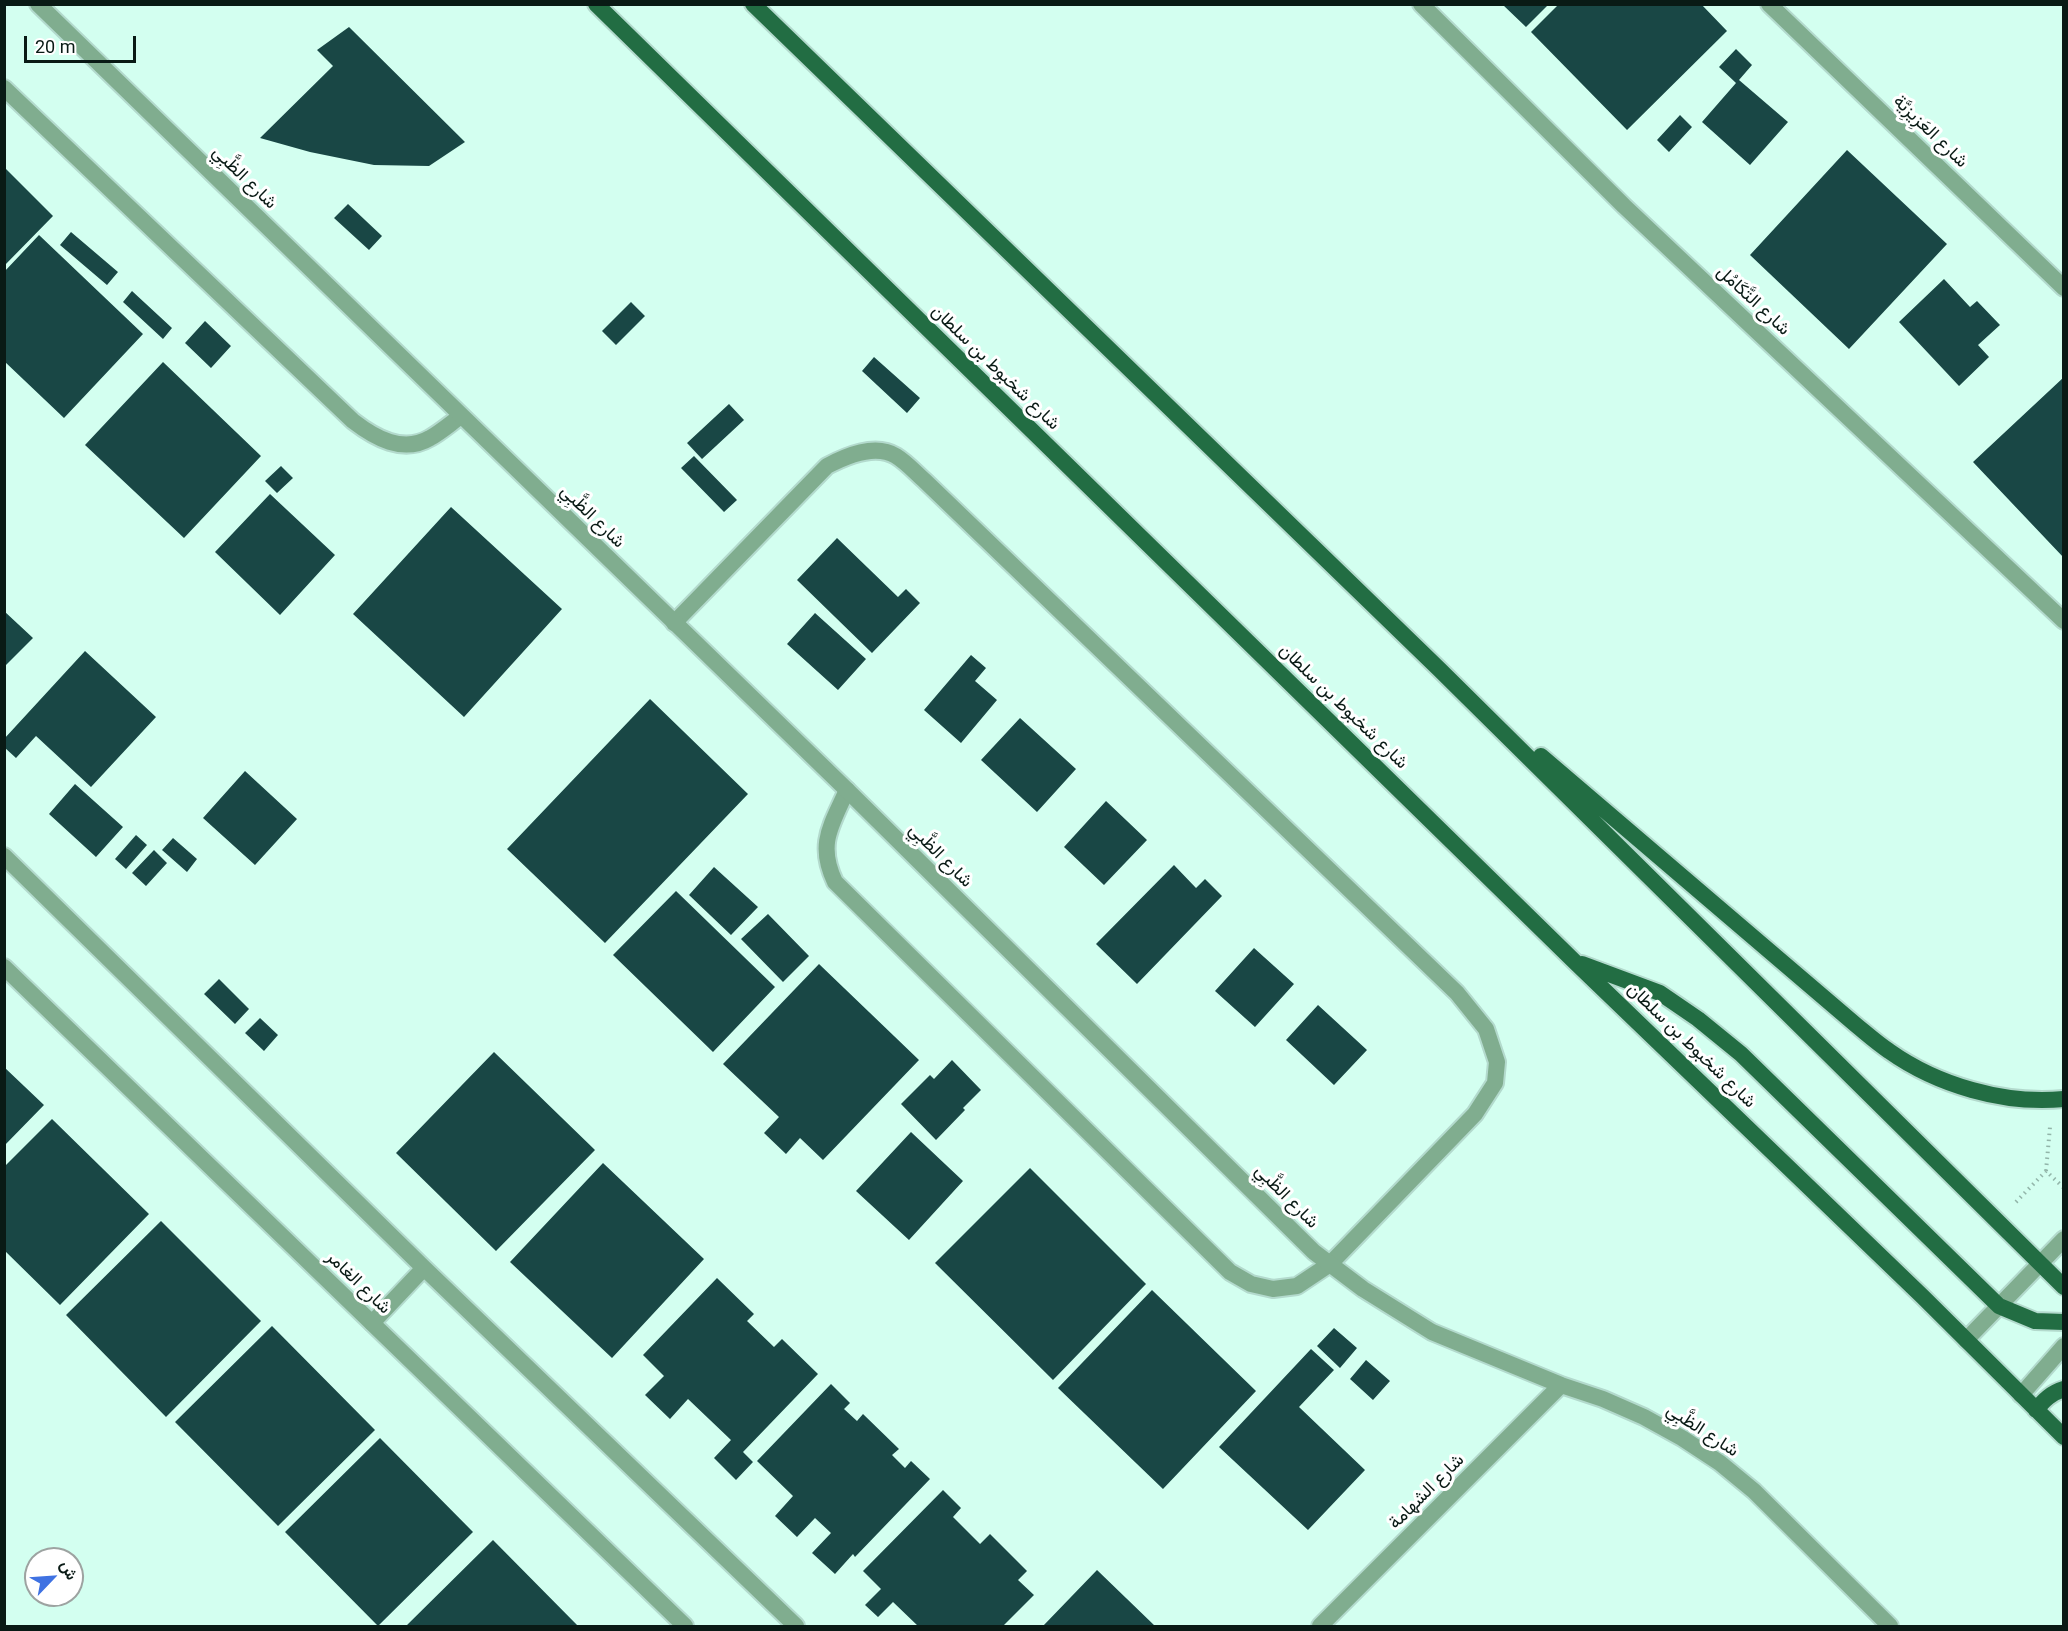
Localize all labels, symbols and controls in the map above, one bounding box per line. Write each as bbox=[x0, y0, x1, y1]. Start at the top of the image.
scale bar bbox=[27, 24, 140, 62]
text: 20 m bbox=[35, 36, 75, 57]
street label: شارع العَزِيزِيَّة bbox=[1888, 91, 1972, 173]
street label: شارع الظَّبِي bbox=[207, 142, 281, 214]
street label: شارع التَّكَامُل bbox=[1712, 262, 1794, 340]
street label: شارع شخبوط بن سلطان bbox=[926, 301, 1064, 435]
street label: شارع الظَّبِي bbox=[555, 481, 629, 553]
street label: شارع شخبوط بن سلطان bbox=[1274, 640, 1412, 774]
street label: شارع الظَّبِي bbox=[903, 819, 977, 893]
street label: شارع شخبوط بن سلطان bbox=[1622, 979, 1760, 1113]
street label: شارع الظَّبِي bbox=[1249, 1160, 1323, 1234]
street label: شارع الغامر bbox=[321, 1247, 395, 1319]
street label: شارع الظَّبِي bbox=[1662, 1400, 1742, 1462]
street label: شارع الشهامة bbox=[1385, 1450, 1469, 1534]
north arrow bbox=[24, 1547, 84, 1607]
text: ش bbox=[56, 1557, 82, 1583]

